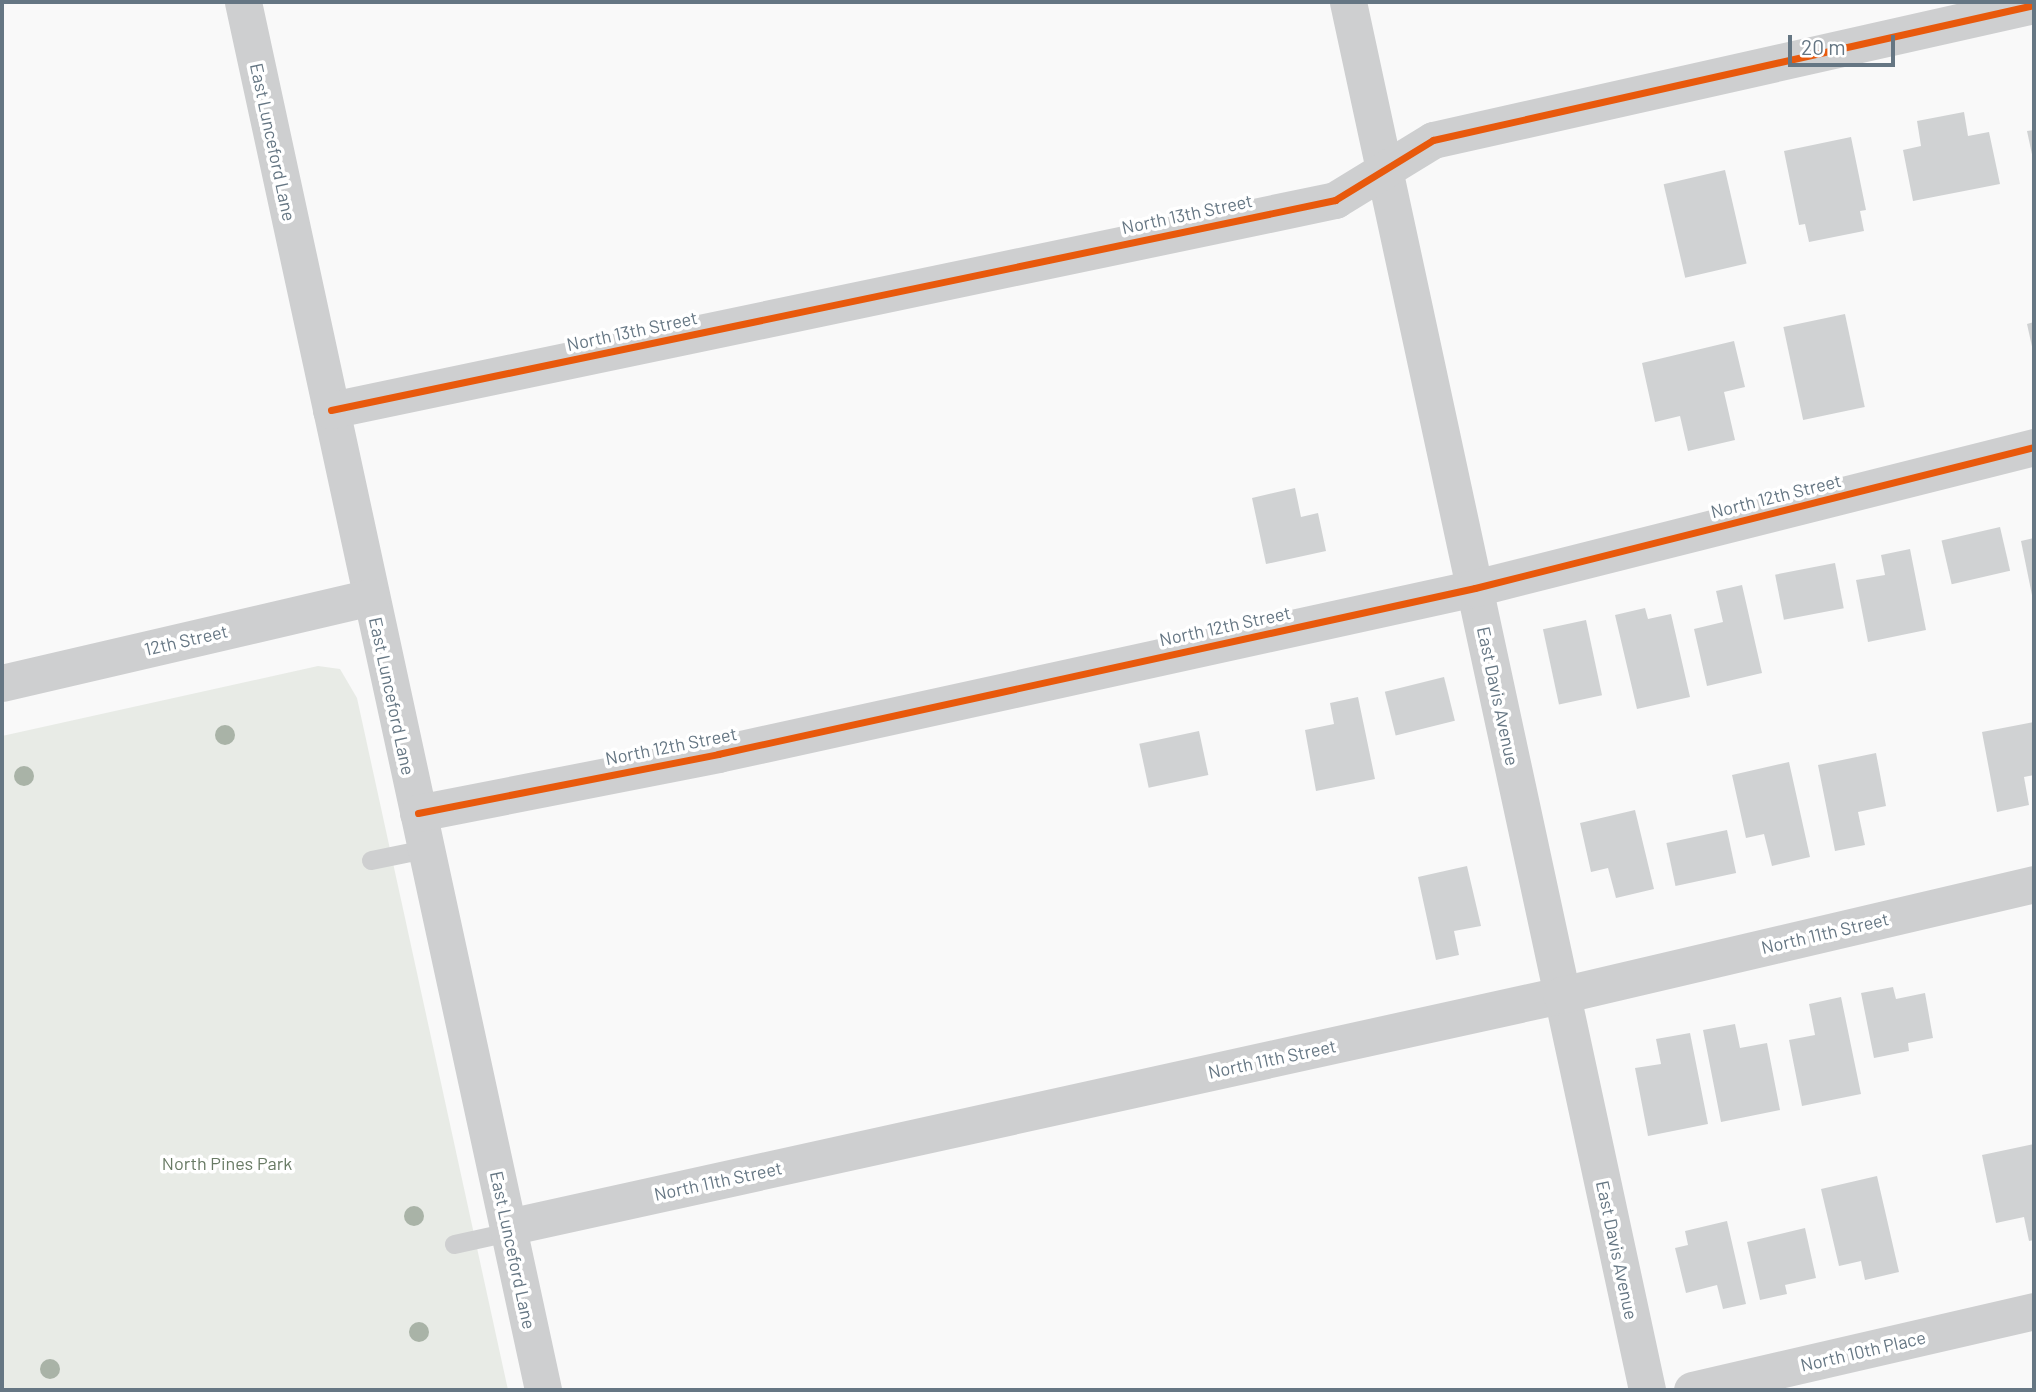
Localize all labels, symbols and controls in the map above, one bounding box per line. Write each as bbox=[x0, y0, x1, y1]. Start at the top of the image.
scale bar bbox=[1791, 21, 1898, 65]
text: 20 m bbox=[1801, 34, 1846, 59]
street label: East Lunceford Lane bbox=[246, 61, 300, 223]
street label: North 13th Street bbox=[1120, 190, 1254, 238]
street label: North 13th Street bbox=[565, 307, 699, 355]
street label: North 12th Street bbox=[1709, 469, 1843, 523]
street label: North 12th Street bbox=[1157, 602, 1293, 650]
street label: East Lunceford Lane bbox=[365, 615, 419, 777]
street label: 12th Street bbox=[142, 620, 230, 660]
street label: East Davis Avenue bbox=[1473, 625, 1523, 767]
street label: North 12th Street bbox=[603, 723, 739, 769]
street label: North 11th Street bbox=[1759, 908, 1891, 958]
street label: North 11th Street bbox=[1206, 1035, 1338, 1083]
park label: North Pines Park bbox=[162, 1152, 292, 1174]
street label: North 11th Street bbox=[652, 1157, 784, 1205]
street label: East Lunceford Lane bbox=[486, 1169, 540, 1331]
street label: East Davis Avenue bbox=[1592, 1179, 1642, 1321]
street label: North 10th Place bbox=[1798, 1326, 1928, 1376]

